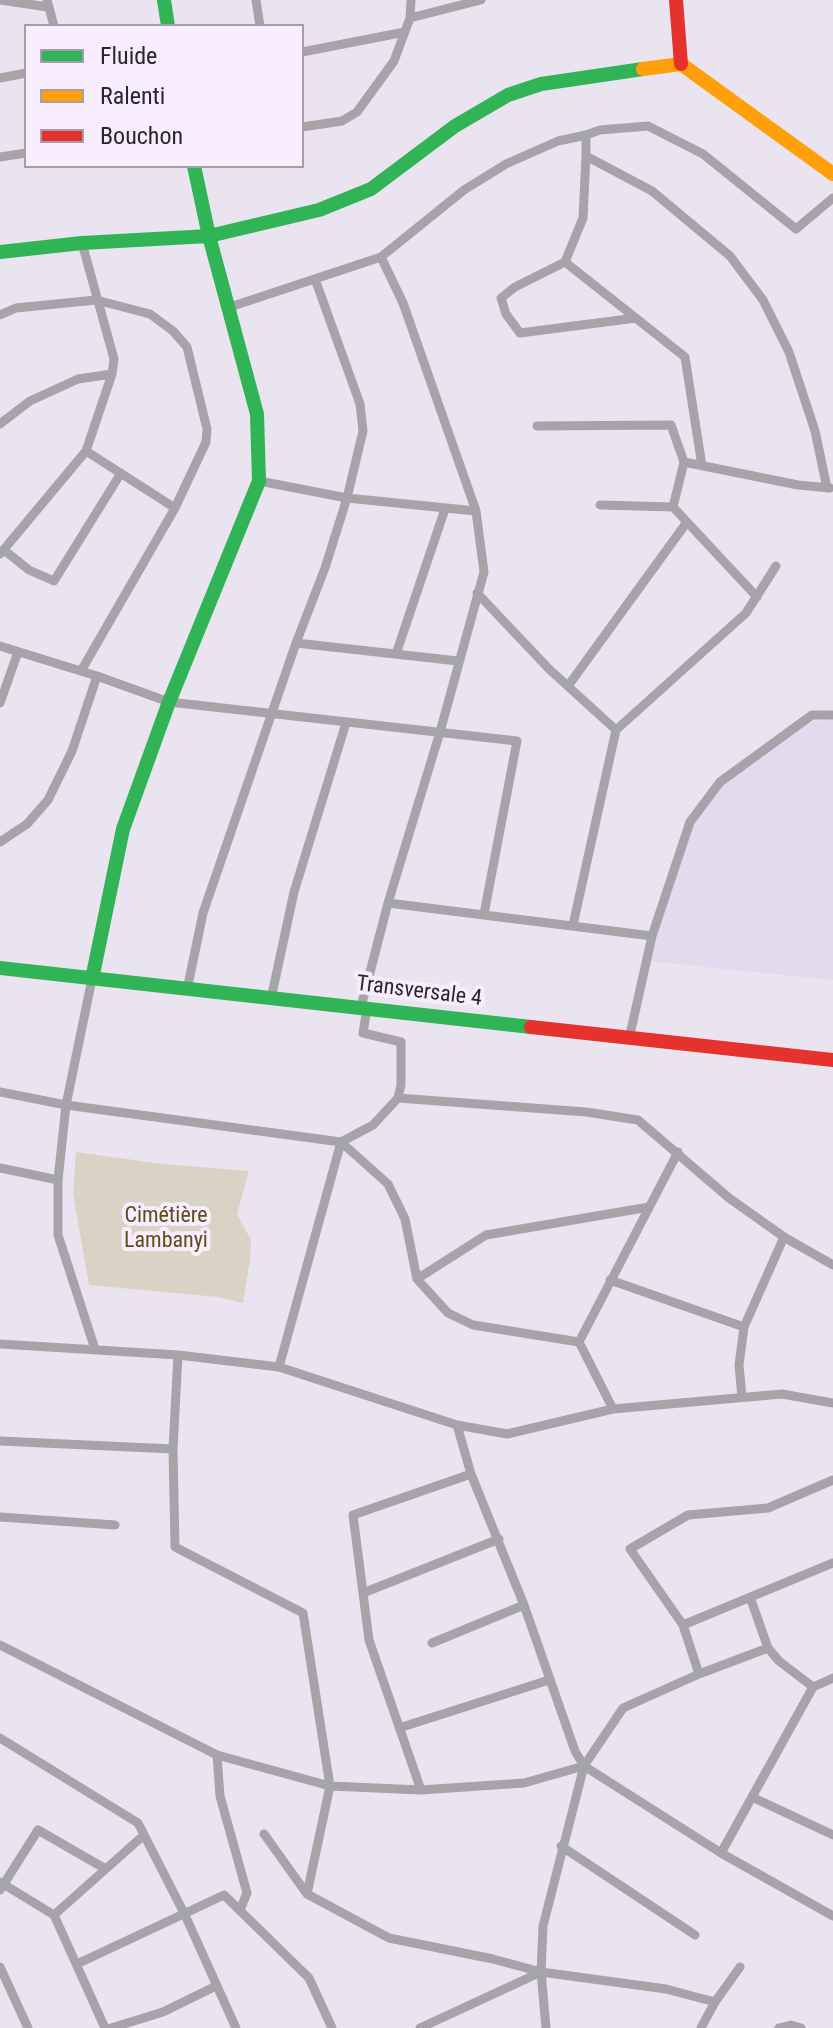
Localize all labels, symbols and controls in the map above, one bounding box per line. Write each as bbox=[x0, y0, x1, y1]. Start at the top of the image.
legend bbox=[24, 24, 304, 168]
text: Fluide bbox=[100, 42, 157, 70]
text: Ralenti bbox=[100, 82, 165, 110]
text: Bouchon bbox=[100, 122, 183, 150]
street label: Transversale 4 bbox=[355, 971, 483, 1013]
park label: Cimétière Lambanyi bbox=[124, 1203, 208, 1254]

